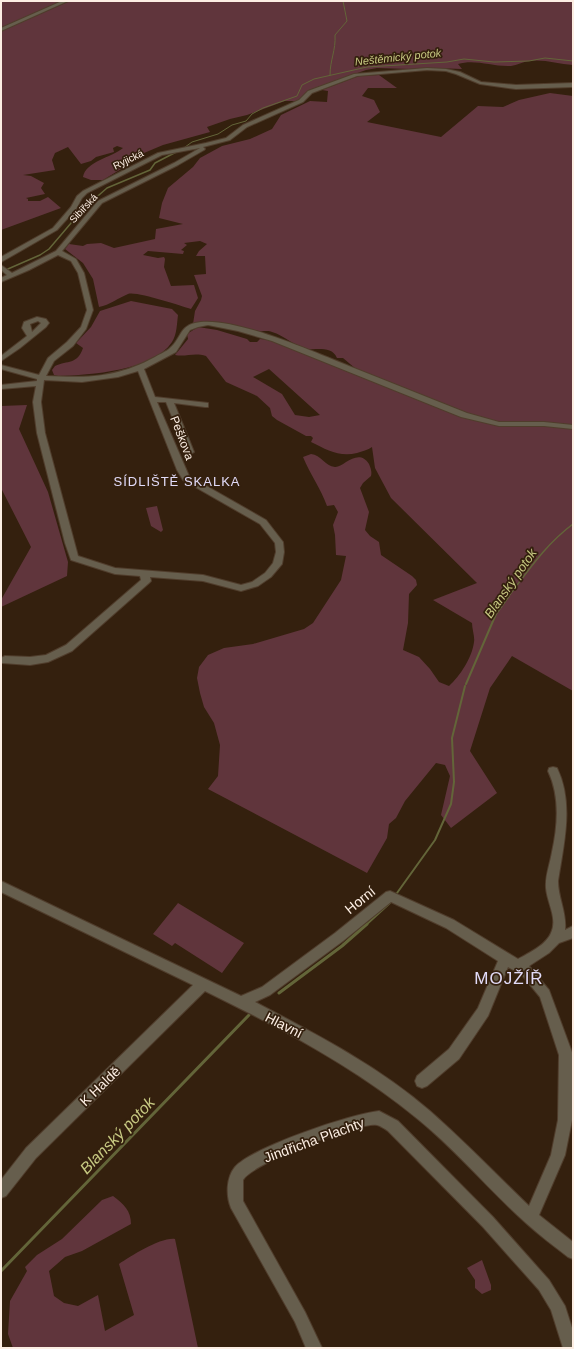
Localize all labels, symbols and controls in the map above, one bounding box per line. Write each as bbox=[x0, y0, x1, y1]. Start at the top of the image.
water label: Neštěmický potok bbox=[354, 46, 442, 68]
street label: Ryjická bbox=[111, 147, 146, 171]
street label: Sibiřská bbox=[67, 191, 100, 225]
street label: Peškova bbox=[167, 414, 197, 462]
district label: SÍDLIŠTĚ SKALKA bbox=[114, 474, 241, 489]
water label: Blanský potok bbox=[481, 545, 541, 621]
street label: Horní bbox=[342, 883, 378, 917]
district label: MOJŽÍŘ bbox=[474, 969, 544, 988]
street label: Hlavní bbox=[263, 1009, 305, 1041]
street label: K Haldě bbox=[77, 1063, 124, 1109]
water label: Blanský potok bbox=[77, 1093, 159, 1177]
street label: Jindřicha Plachty bbox=[262, 1114, 366, 1166]

